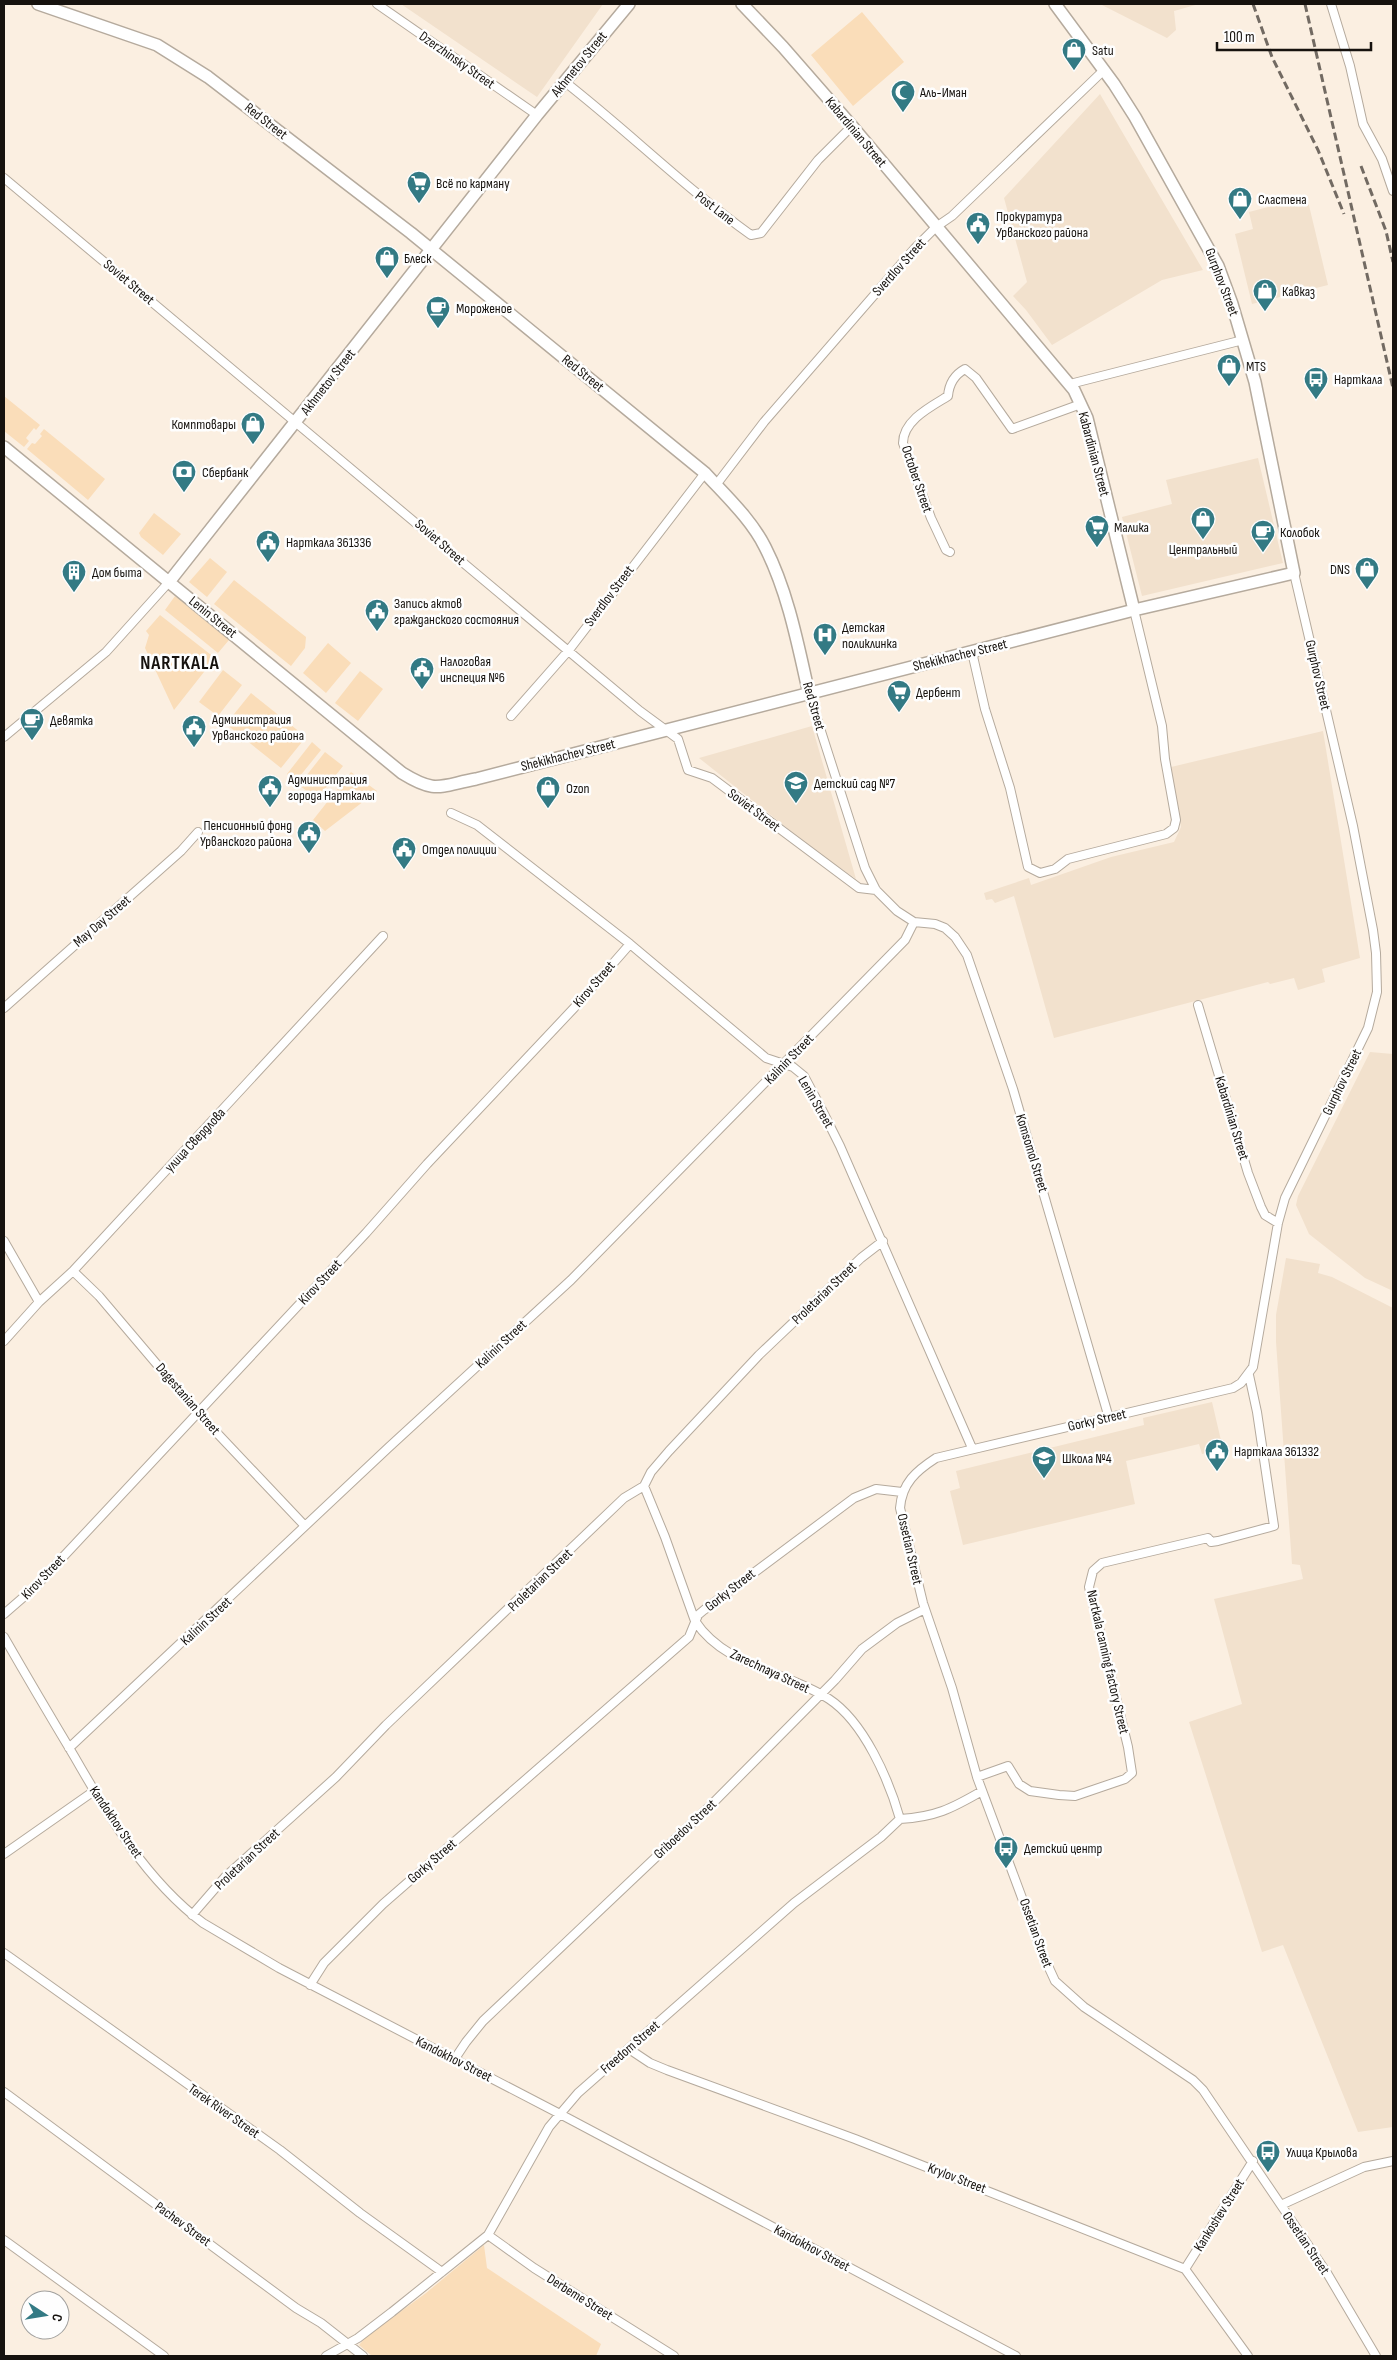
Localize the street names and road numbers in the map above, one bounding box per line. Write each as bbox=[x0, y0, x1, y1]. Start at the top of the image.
street label: Dzerzhinsky Street bbox=[416, 28, 498, 92]
street label: Akhmetov Street bbox=[547, 28, 611, 101]
street label: Kabardinian Street bbox=[822, 93, 890, 171]
street label: Red Street bbox=[241, 99, 291, 143]
street label: Post Lane bbox=[692, 187, 738, 229]
street label: Sverdlov Street bbox=[869, 235, 929, 299]
street label: Gurphov Street bbox=[1201, 246, 1243, 318]
street label: Soviet Street bbox=[100, 256, 158, 308]
street label: Akhmetov Street bbox=[296, 346, 359, 419]
street label: Red Street bbox=[558, 351, 608, 395]
street label: Kabardinian Street bbox=[1075, 410, 1113, 498]
street label: October Street bbox=[898, 443, 936, 515]
street label: Soviet Street bbox=[411, 515, 469, 569]
street label: Sverdlov Street bbox=[581, 562, 637, 630]
street label: Lenin Street bbox=[185, 592, 241, 642]
street label: Shekikhachev Street bbox=[911, 635, 1009, 675]
street label: Gurphov Street bbox=[1302, 638, 1334, 712]
street label: Red Street bbox=[799, 680, 829, 732]
street label: Shekikhachev Street bbox=[519, 735, 617, 775]
street label: Soviet Street bbox=[724, 785, 784, 835]
street label: May Day Street bbox=[70, 891, 134, 951]
street label: Kirov Street bbox=[569, 957, 619, 1011]
street label: Kalinin Street bbox=[761, 1030, 817, 1088]
street label: Gurphov Street bbox=[1319, 1046, 1365, 1118]
street label: Lenin Street bbox=[794, 1073, 838, 1131]
street label: Kabardinian Street bbox=[1211, 1074, 1253, 1162]
street label: улица Свердлова bbox=[161, 1104, 229, 1176]
street label: Komsomol Street bbox=[1012, 1112, 1052, 1194]
street label: Kirov Street bbox=[295, 1256, 345, 1308]
street label: Proletarian Street bbox=[788, 1258, 860, 1328]
street label: Kalinin Street bbox=[472, 1316, 530, 1372]
street label: Dagestanian Street bbox=[152, 1360, 224, 1438]
street label: Gorky Street bbox=[1066, 1405, 1128, 1435]
street label: Ossetian Street bbox=[894, 1512, 926, 1586]
street label: Proletarian Street bbox=[504, 1545, 576, 1615]
street label: Kirov Street bbox=[18, 1551, 68, 1603]
street label: Gorky Street bbox=[701, 1565, 759, 1615]
street label: Nartkala canning factory Street bbox=[1083, 1588, 1133, 1736]
street label: Kalinin Street bbox=[177, 1593, 235, 1649]
street label: Zarechnaya Street bbox=[728, 1645, 812, 1697]
street label: Kandokhov Street bbox=[86, 1783, 146, 1861]
street label: Griboedov Street bbox=[650, 1796, 720, 1862]
street label: Proletarian Street bbox=[211, 1824, 283, 1894]
street label: Gorky Street bbox=[404, 1835, 460, 1887]
street label: Ossetian Street bbox=[1016, 1896, 1056, 1970]
street label: Freedom Street bbox=[597, 2017, 663, 2077]
street label: Kandokhov Street bbox=[413, 2032, 495, 2086]
street label: Terek River Street bbox=[185, 2080, 263, 2142]
street label: Krylov Street bbox=[925, 2159, 989, 2197]
street label: Kankoshev Street bbox=[1190, 2176, 1248, 2254]
street label: Pachev Street bbox=[152, 2198, 214, 2250]
street label: Ossetian Street bbox=[1279, 2208, 1333, 2278]
street label: Kandokhov Street bbox=[771, 2221, 853, 2275]
street label: Derbeте Street bbox=[544, 2270, 616, 2324]

